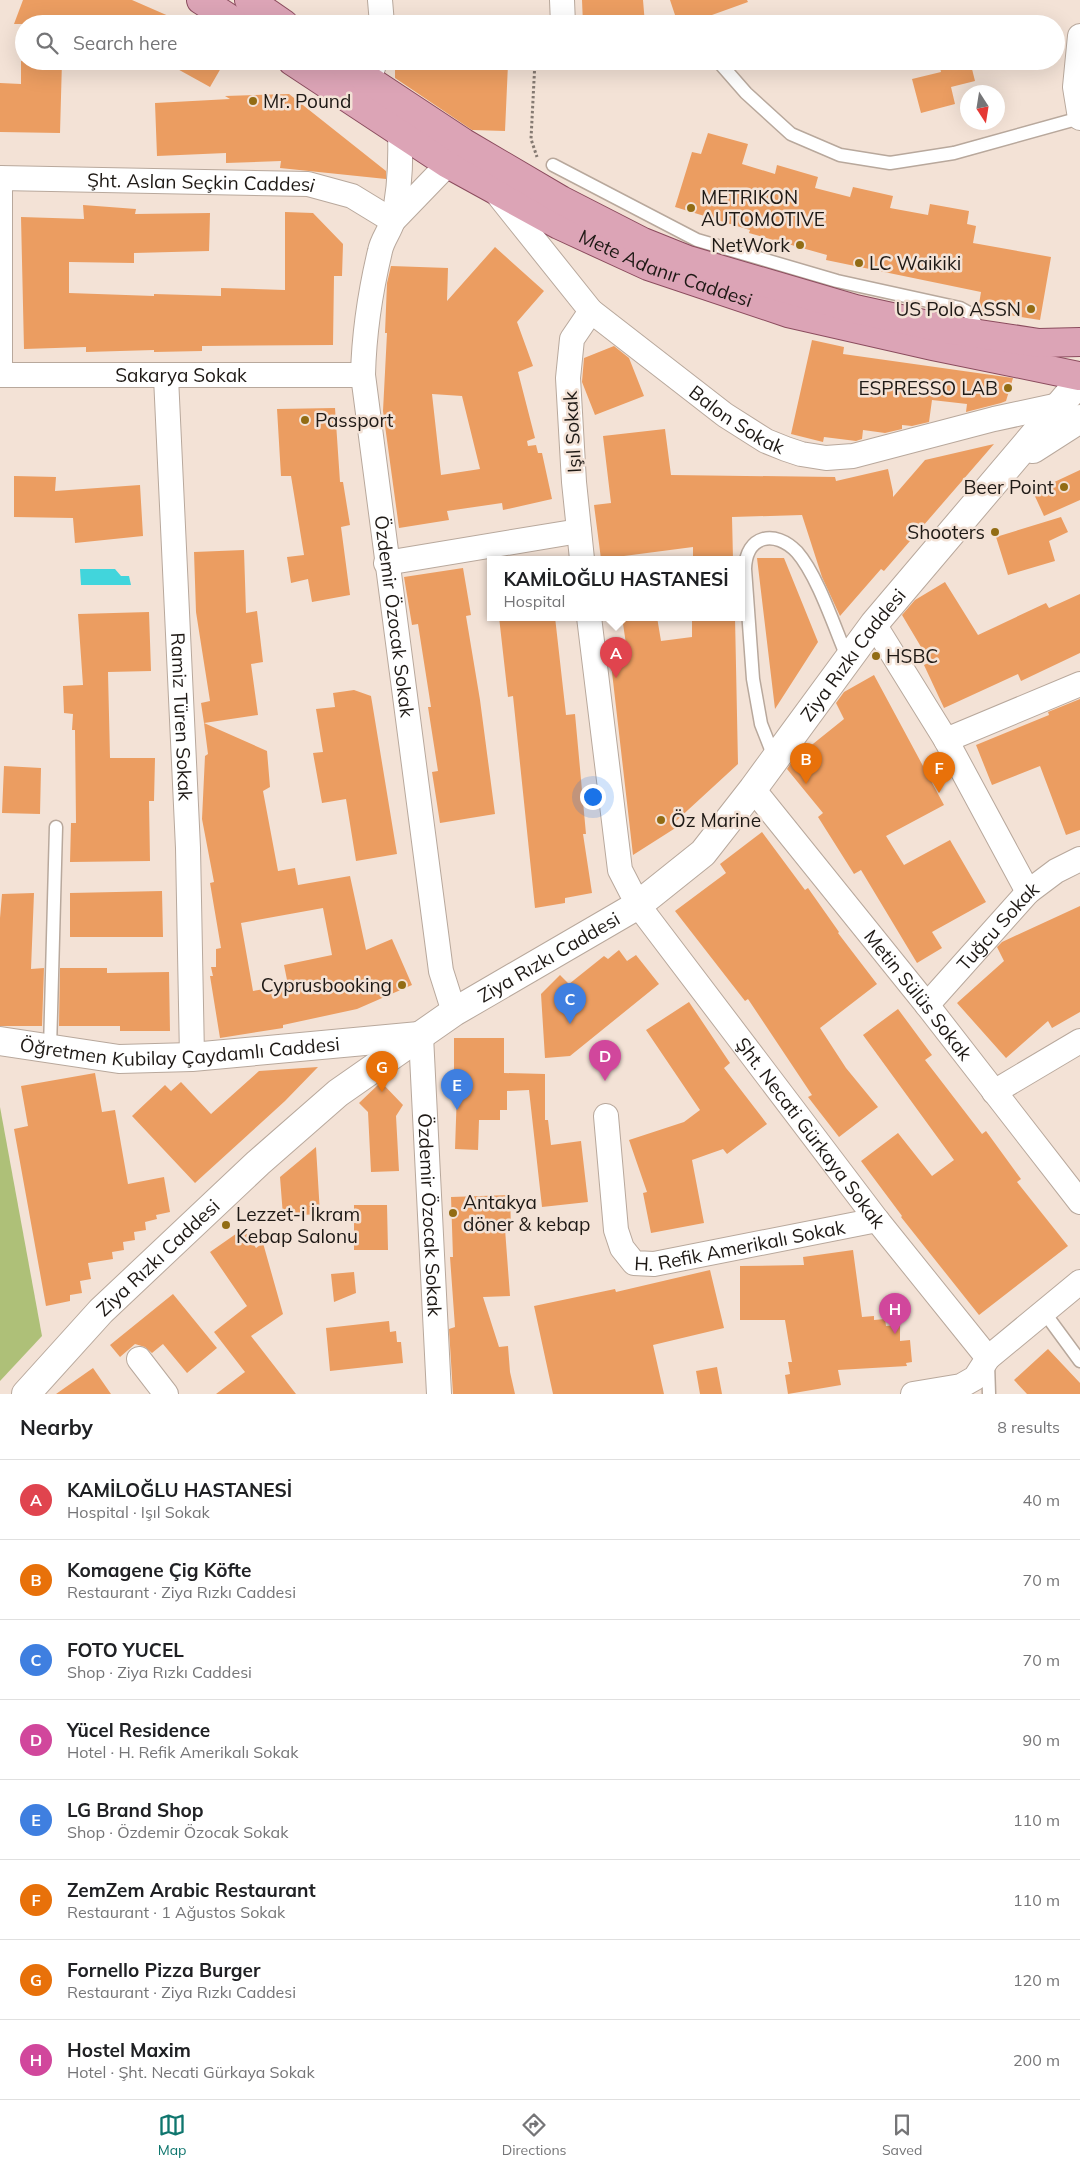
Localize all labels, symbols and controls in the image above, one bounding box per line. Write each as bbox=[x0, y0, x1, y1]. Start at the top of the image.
search box bbox=[15, 15, 1065, 70]
icon: search bbox=[33, 29, 61, 57]
text: Search here bbox=[73, 31, 177, 55]
north arrow bbox=[960, 85, 1005, 130]
place label: Mr. Pound bbox=[263, 89, 351, 113]
marker: Mr. Pound bbox=[247, 95, 259, 107]
street label: Şht. Aslan Seçkin Caddesi bbox=[87, 168, 318, 197]
place label: METRIKON AUTOMOTIVE bbox=[701, 185, 825, 231]
marker: METRIKON AUTOMOTIVE bbox=[685, 202, 697, 214]
street label: Mete Adanır Caddesi bbox=[575, 224, 756, 312]
place label: NetWork bbox=[711, 233, 790, 257]
marker: NetWork bbox=[794, 239, 806, 251]
place label: LC Waikiki bbox=[869, 251, 961, 275]
marker: LC Waikiki bbox=[853, 257, 865, 269]
place label: US Polo ASSN bbox=[896, 297, 1021, 321]
marker: US Polo ASSN bbox=[1025, 303, 1037, 315]
street label: Sakarya Sokak bbox=[115, 363, 247, 387]
place label: ESPRESSO LAB bbox=[859, 376, 998, 400]
street label: Balon Sokak bbox=[684, 380, 788, 459]
marker: ESPRESSO LAB bbox=[1002, 382, 1014, 394]
street label: Işıl Sokak bbox=[558, 390, 586, 474]
place label: Passport bbox=[315, 408, 394, 432]
marker: Passport bbox=[299, 414, 311, 426]
place label: Beer Point bbox=[963, 475, 1054, 499]
marker: Beer Point bbox=[1058, 481, 1070, 493]
street label: Özdemir Özocak Sokak bbox=[369, 514, 420, 719]
place label: Shooters bbox=[907, 520, 985, 544]
marker: Shooters bbox=[989, 526, 1001, 538]
popup bbox=[487, 556, 745, 621]
text: KAMİLOĞLU HASTANESİ bbox=[503, 567, 729, 591]
street label: Ziya Rızkı Caddesi bbox=[795, 584, 911, 726]
text: Hospital bbox=[503, 591, 565, 611]
street label: Ramiz Türen Sokak bbox=[166, 632, 198, 802]
pin: A bbox=[600, 637, 632, 678]
place label: HSBC bbox=[886, 644, 938, 668]
marker: HSBC bbox=[870, 650, 882, 662]
pin: B bbox=[790, 743, 822, 784]
pin: F bbox=[923, 752, 955, 793]
your location bbox=[580, 784, 606, 810]
place label: Öz Marine bbox=[671, 808, 761, 832]
marker: Öz Marine bbox=[655, 814, 667, 826]
street label: Tuğcu Sokak bbox=[952, 876, 1044, 976]
street label: Ziya Rızkı Caddesi bbox=[474, 907, 624, 1007]
street label: Metin Sülüs Sokak bbox=[859, 925, 978, 1065]
place label: Cyprusbooking bbox=[261, 973, 392, 997]
marker: Cyprusbooking bbox=[396, 979, 408, 991]
pin: C bbox=[554, 983, 586, 1024]
street label: Öğretmen Kubilay Çaydamlı Caddesi bbox=[18, 1031, 341, 1072]
street label: Şht. Necati Gürkaya Sokak bbox=[731, 1032, 891, 1233]
pin: D bbox=[589, 1040, 621, 1081]
pin: G bbox=[366, 1051, 398, 1092]
pin: E bbox=[441, 1069, 473, 1110]
street label: Özdemir Özocak Sokak bbox=[413, 1113, 447, 1317]
place label: Antakya döner & kebap bbox=[463, 1190, 590, 1236]
street label: Ziya Rızkı Caddesi bbox=[91, 1194, 224, 1321]
place label: Lezzet-i̇ İkram Kebap Salonu bbox=[236, 1202, 360, 1248]
marker: Antakya döner & kebap bbox=[447, 1207, 459, 1219]
street label: H. Refik Amerikalı Sokak bbox=[634, 1215, 847, 1276]
marker: Lezzet-i̇ İkram Kebap Salonu bbox=[220, 1219, 232, 1231]
pin: H bbox=[879, 1293, 911, 1334]
text: Nearby bbox=[20, 1414, 93, 1440]
text: 8 results bbox=[997, 1417, 1060, 1437]
text: KAMİLOĞLU HASTANESİ bbox=[67, 1478, 292, 1502]
text: A bbox=[30, 1490, 42, 1510]
text: 40 m bbox=[1023, 1490, 1060, 1510]
text: Hospital · Işıl Sokak bbox=[67, 1502, 210, 1522]
text: Komagene Çig Köfte bbox=[67, 1558, 251, 1582]
text: B bbox=[30, 1570, 42, 1590]
text: 70 m bbox=[1023, 1570, 1060, 1590]
text: Restaurant · Ziya Rızkı Caddesi bbox=[67, 1582, 296, 1602]
text: FOTO YUCEL bbox=[67, 1638, 184, 1662]
text: C bbox=[31, 1650, 41, 1670]
text: 70 m bbox=[1023, 1650, 1060, 1670]
text: Shop · Ziya Rızkı Caddesi bbox=[67, 1662, 252, 1682]
text: Yücel Residence bbox=[67, 1718, 210, 1742]
text: D bbox=[30, 1730, 42, 1750]
text: 90 m bbox=[1023, 1730, 1060, 1750]
text: Hotel · H. Refik Amerikalı Sokak bbox=[67, 1742, 298, 1762]
text: LG Brand Shop bbox=[67, 1798, 204, 1822]
text: E bbox=[31, 1810, 41, 1830]
text: 110 m bbox=[1013, 1810, 1060, 1830]
text: Shop · Özdemir Özocak Sokak bbox=[67, 1822, 288, 1842]
text: ZemZem Arabic Restaurant bbox=[67, 1878, 316, 1902]
text: F bbox=[31, 1890, 41, 1910]
text: 110 m bbox=[1013, 1890, 1060, 1910]
text: Restaurant · 1 Ağustos Sokak bbox=[67, 1902, 285, 1922]
text: Fornello Pizza Burger bbox=[67, 1958, 260, 1982]
text: G bbox=[30, 1970, 42, 1990]
text: 120 m bbox=[1013, 1970, 1060, 1990]
text: Restaurant · Ziya Rızkı Caddesi bbox=[67, 1982, 296, 2002]
text: Hostel Maxim bbox=[67, 2038, 191, 2062]
text: H bbox=[30, 2050, 42, 2070]
text: 200 m bbox=[1013, 2050, 1060, 2070]
text: Hotel · Şht. Necati Gürkaya Sokak bbox=[67, 2062, 315, 2082]
tab: Map bbox=[158, 2111, 186, 2159]
tab: Directions bbox=[502, 2111, 567, 2159]
tab: Saved bbox=[882, 2111, 922, 2159]

